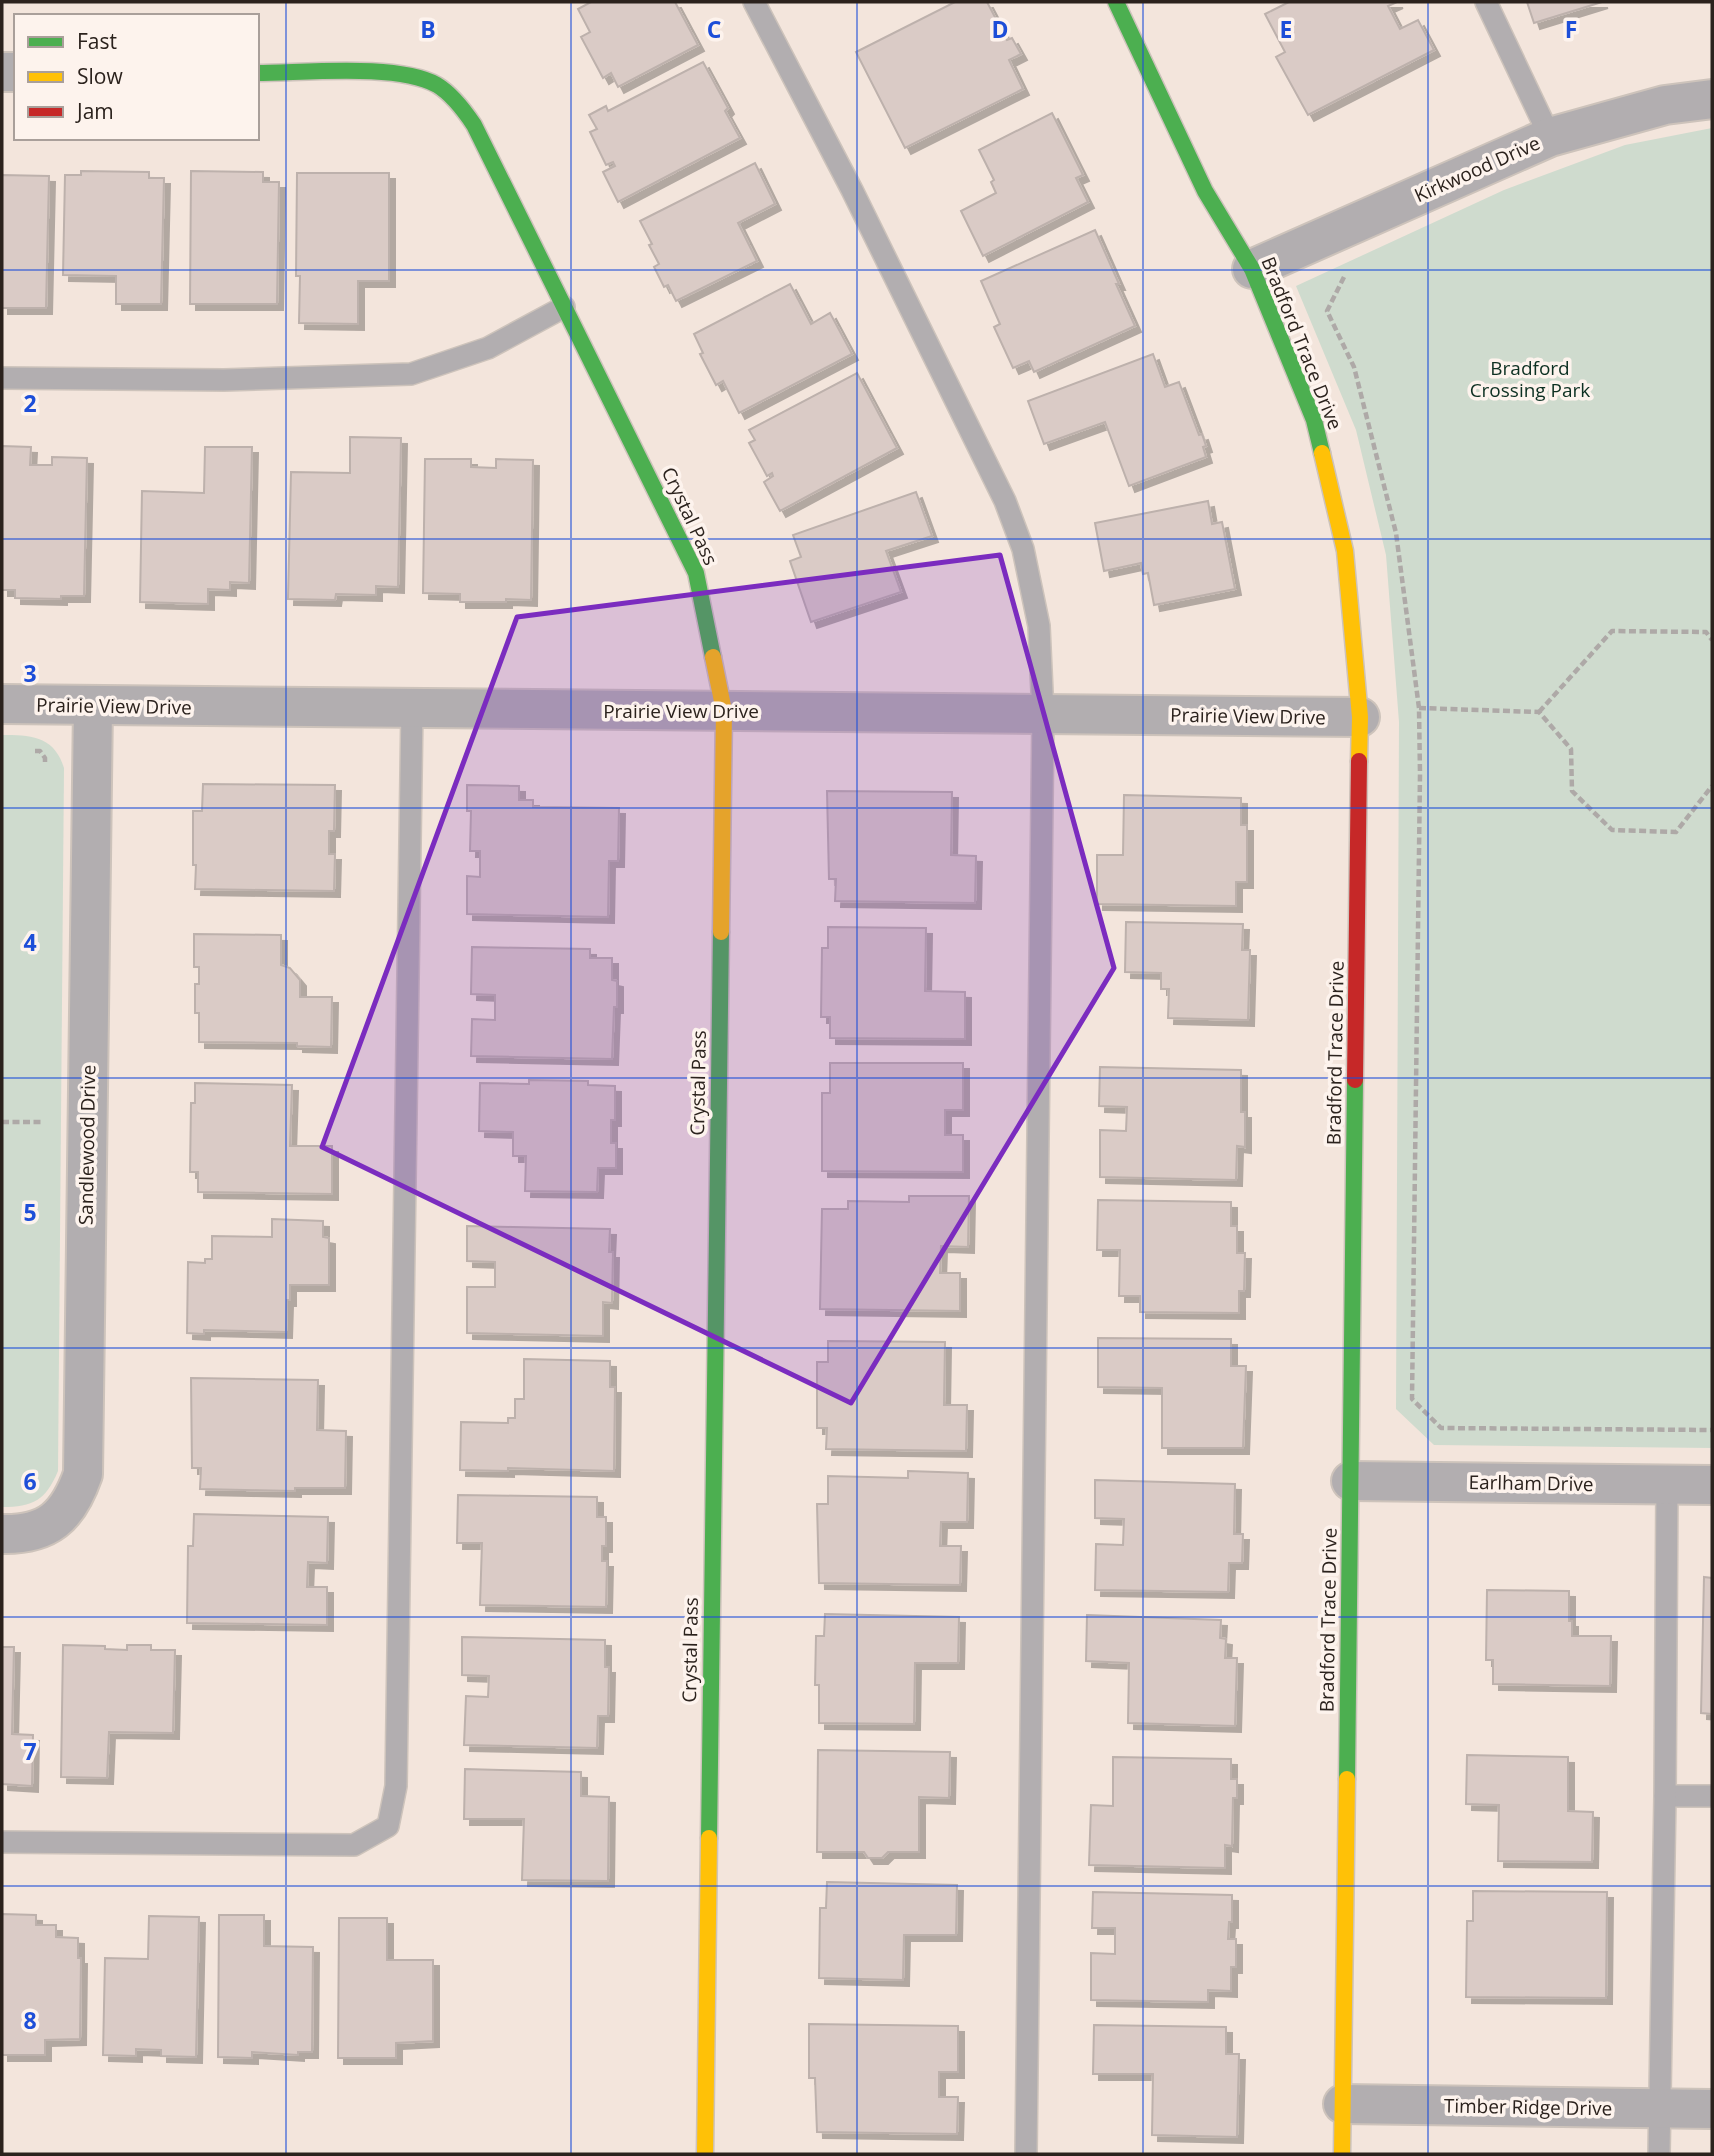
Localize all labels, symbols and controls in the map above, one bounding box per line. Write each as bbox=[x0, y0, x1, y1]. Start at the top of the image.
text: B bbox=[420, 13, 436, 45]
text: C bbox=[707, 13, 721, 45]
text: D bbox=[991, 13, 1009, 45]
text: E bbox=[1280, 13, 1292, 45]
text: F bbox=[1565, 13, 1577, 45]
legend bbox=[14, 14, 259, 140]
text: Fast bbox=[77, 27, 117, 55]
text: Slow bbox=[77, 62, 123, 90]
text: Jam bbox=[75, 97, 114, 125]
street label: Kirkwood Drive bbox=[1410, 130, 1544, 208]
street label: Bradford Trace Drive bbox=[1255, 253, 1349, 433]
park label: Bradford Crossing Park bbox=[1470, 355, 1590, 403]
text: 2 bbox=[23, 387, 37, 419]
street label: Crystal Pass bbox=[656, 463, 724, 569]
text: 3 bbox=[23, 657, 37, 689]
street label: Prairie View Drive bbox=[36, 692, 192, 720]
street label: Prairie View Drive bbox=[603, 698, 759, 724]
street label: Prairie View Drive bbox=[1170, 702, 1326, 730]
text: 4 bbox=[23, 926, 37, 958]
street label: Bradford Trace Drive bbox=[1320, 961, 1350, 1145]
street label: Crystal Pass bbox=[684, 1030, 712, 1136]
street label: Sandlewood Drive bbox=[73, 1065, 101, 1225]
text: 5 bbox=[23, 1196, 37, 1228]
text: 6 bbox=[23, 1465, 37, 1497]
street label: Earlham Drive bbox=[1468, 1469, 1594, 1497]
street label: Bradford Trace Drive bbox=[1313, 1528, 1343, 1712]
street label: Crystal Pass bbox=[676, 1597, 704, 1703]
text: 7 bbox=[23, 1735, 37, 1767]
text: 8 bbox=[23, 2004, 37, 2036]
street label: Timber Ridge Drive bbox=[1444, 2093, 1612, 2121]

